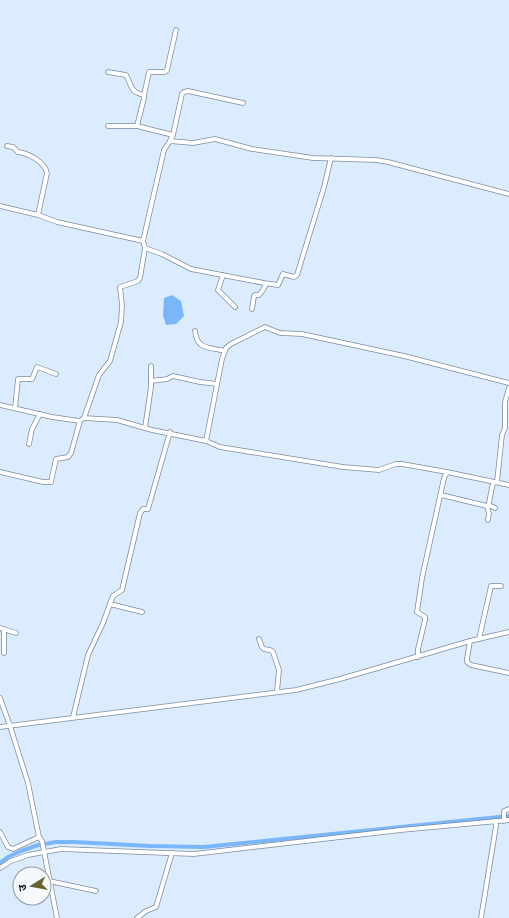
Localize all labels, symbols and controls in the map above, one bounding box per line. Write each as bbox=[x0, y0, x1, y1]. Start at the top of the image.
north arrow bbox=[12, 866, 52, 906]
text: उ bbox=[16, 883, 30, 892]

